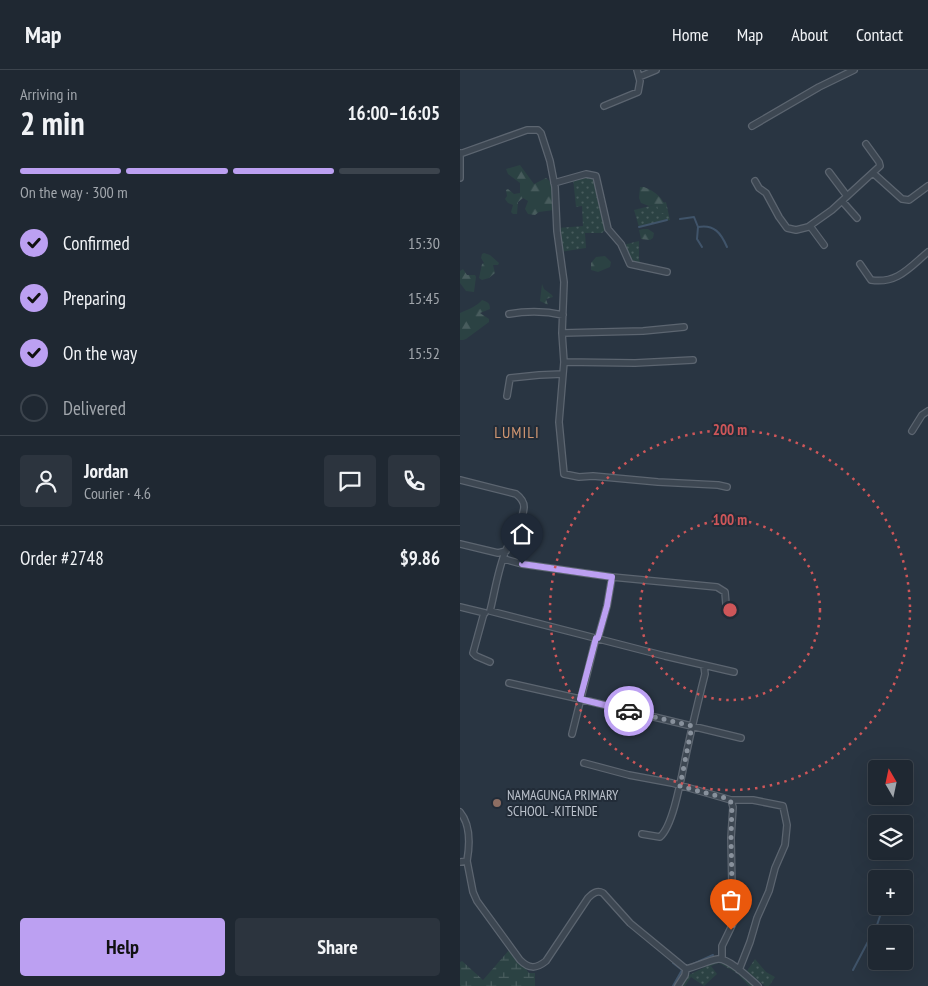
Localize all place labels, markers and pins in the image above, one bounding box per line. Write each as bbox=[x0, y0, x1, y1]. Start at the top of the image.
pin bbox=[501, 513, 543, 564]
centre of rings bbox=[721, 601, 739, 619]
place label: NAMAGUNGA PRIMARY SCHOOL -KITENDE bbox=[507, 786, 619, 820]
marker: NAMAGUNGA PRIMARY SCHOOL -KITENDE bbox=[491, 797, 503, 809]
pin bbox=[710, 879, 752, 930]

